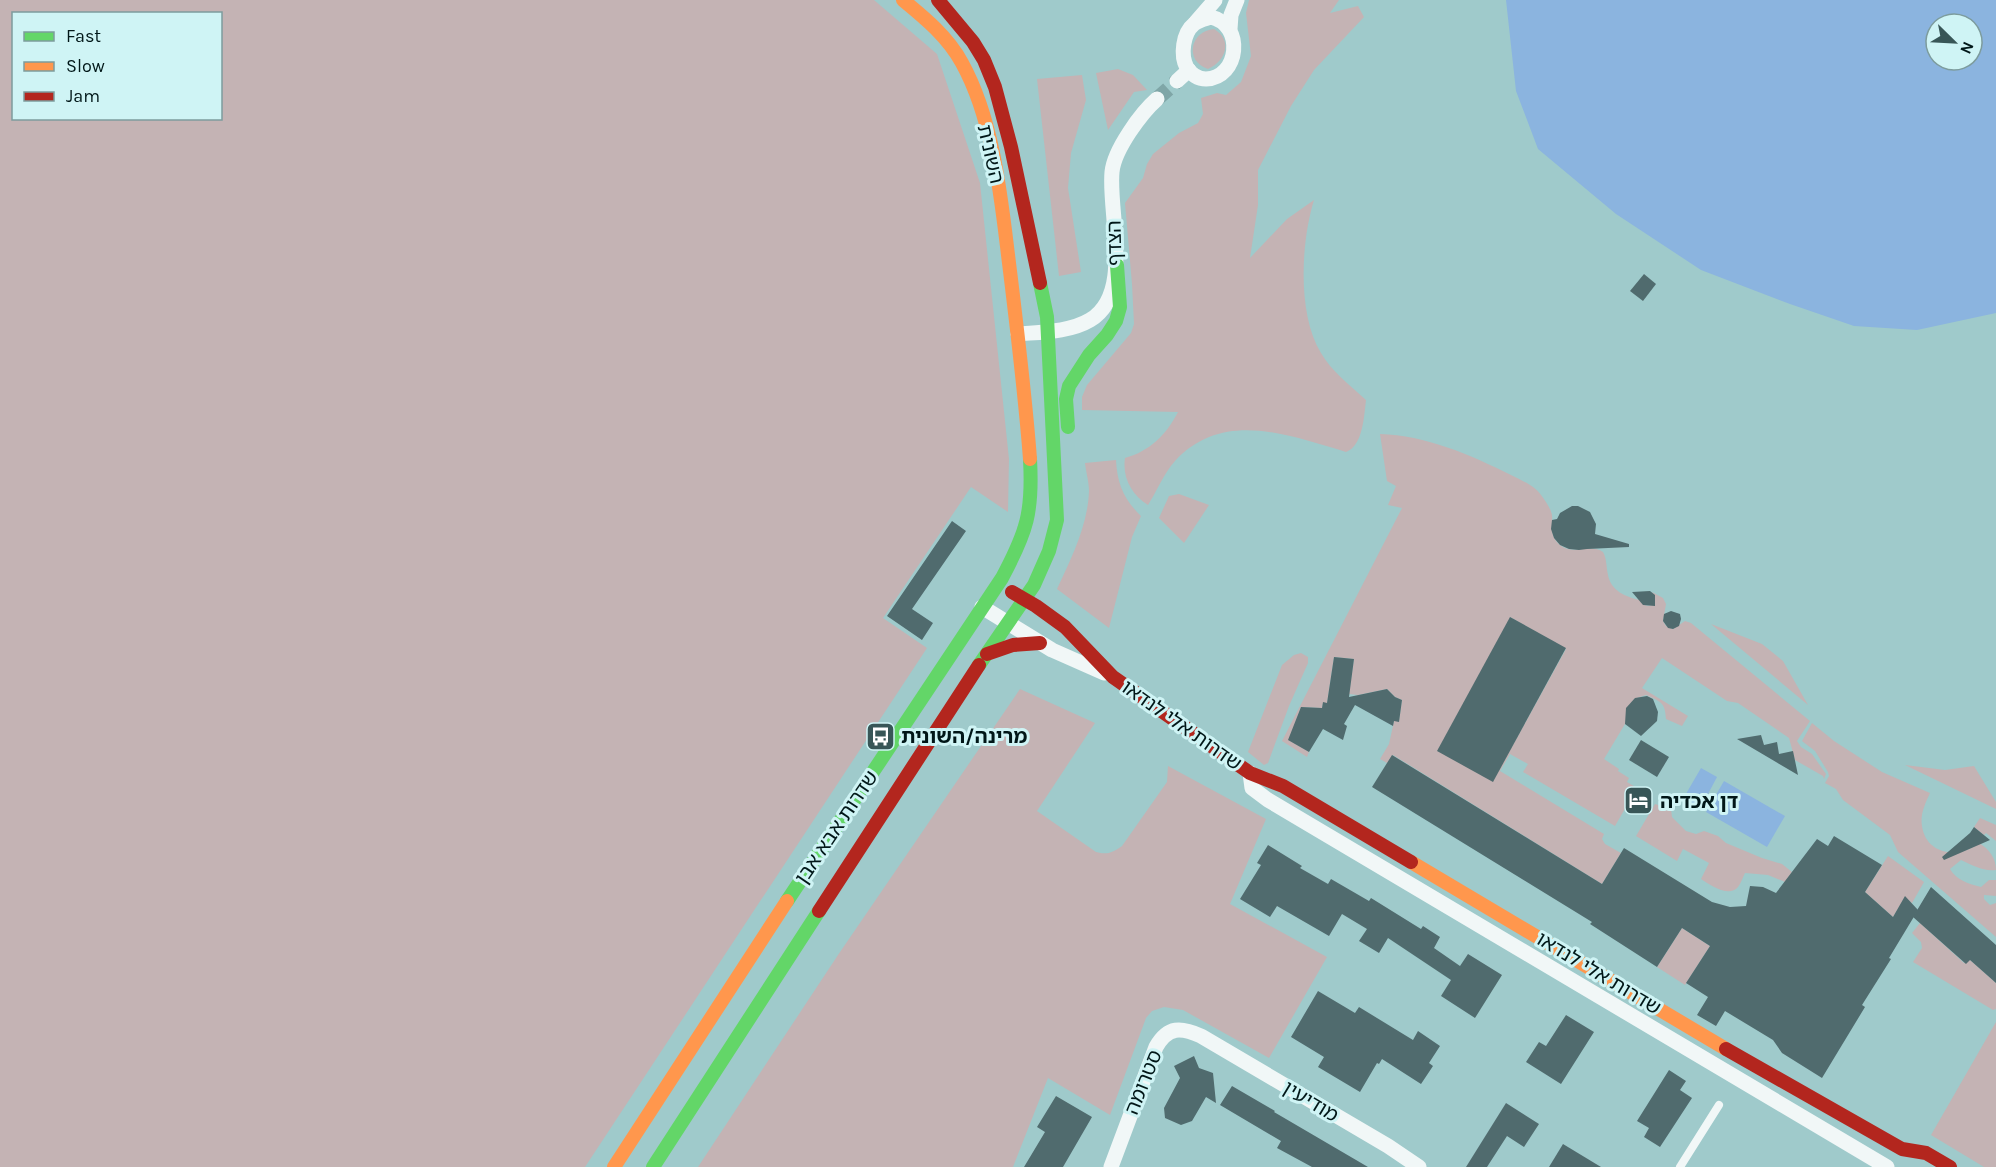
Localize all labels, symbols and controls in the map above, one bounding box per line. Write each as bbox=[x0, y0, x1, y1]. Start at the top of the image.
legend bbox=[12, 12, 222, 120]
north arrow bbox=[1924, 12, 1984, 72]
text: Fast bbox=[66, 25, 101, 47]
text: N bbox=[1956, 39, 1978, 57]
text: Slow bbox=[66, 55, 105, 77]
text: Jam bbox=[66, 85, 100, 107]
street label: השונית bbox=[973, 122, 1008, 186]
street label: הצדף bbox=[1103, 220, 1126, 266]
street label: שדרות אלי לנדאו bbox=[1117, 676, 1246, 775]
bus stop icon: מרינה/השונית bbox=[864, 720, 896, 752]
place label: מרינה/השונית bbox=[901, 725, 1027, 748]
street label: שדרות אבא אבן bbox=[790, 766, 883, 888]
hotel icon: דן אכדיה bbox=[1623, 785, 1655, 817]
place label: דן אכדיה bbox=[1660, 790, 1738, 813]
street label: שדרות אלי לנדאו bbox=[1532, 927, 1665, 1020]
street label: סטרומה bbox=[1120, 1047, 1167, 1118]
street label: מודיעין bbox=[1279, 1076, 1343, 1127]

